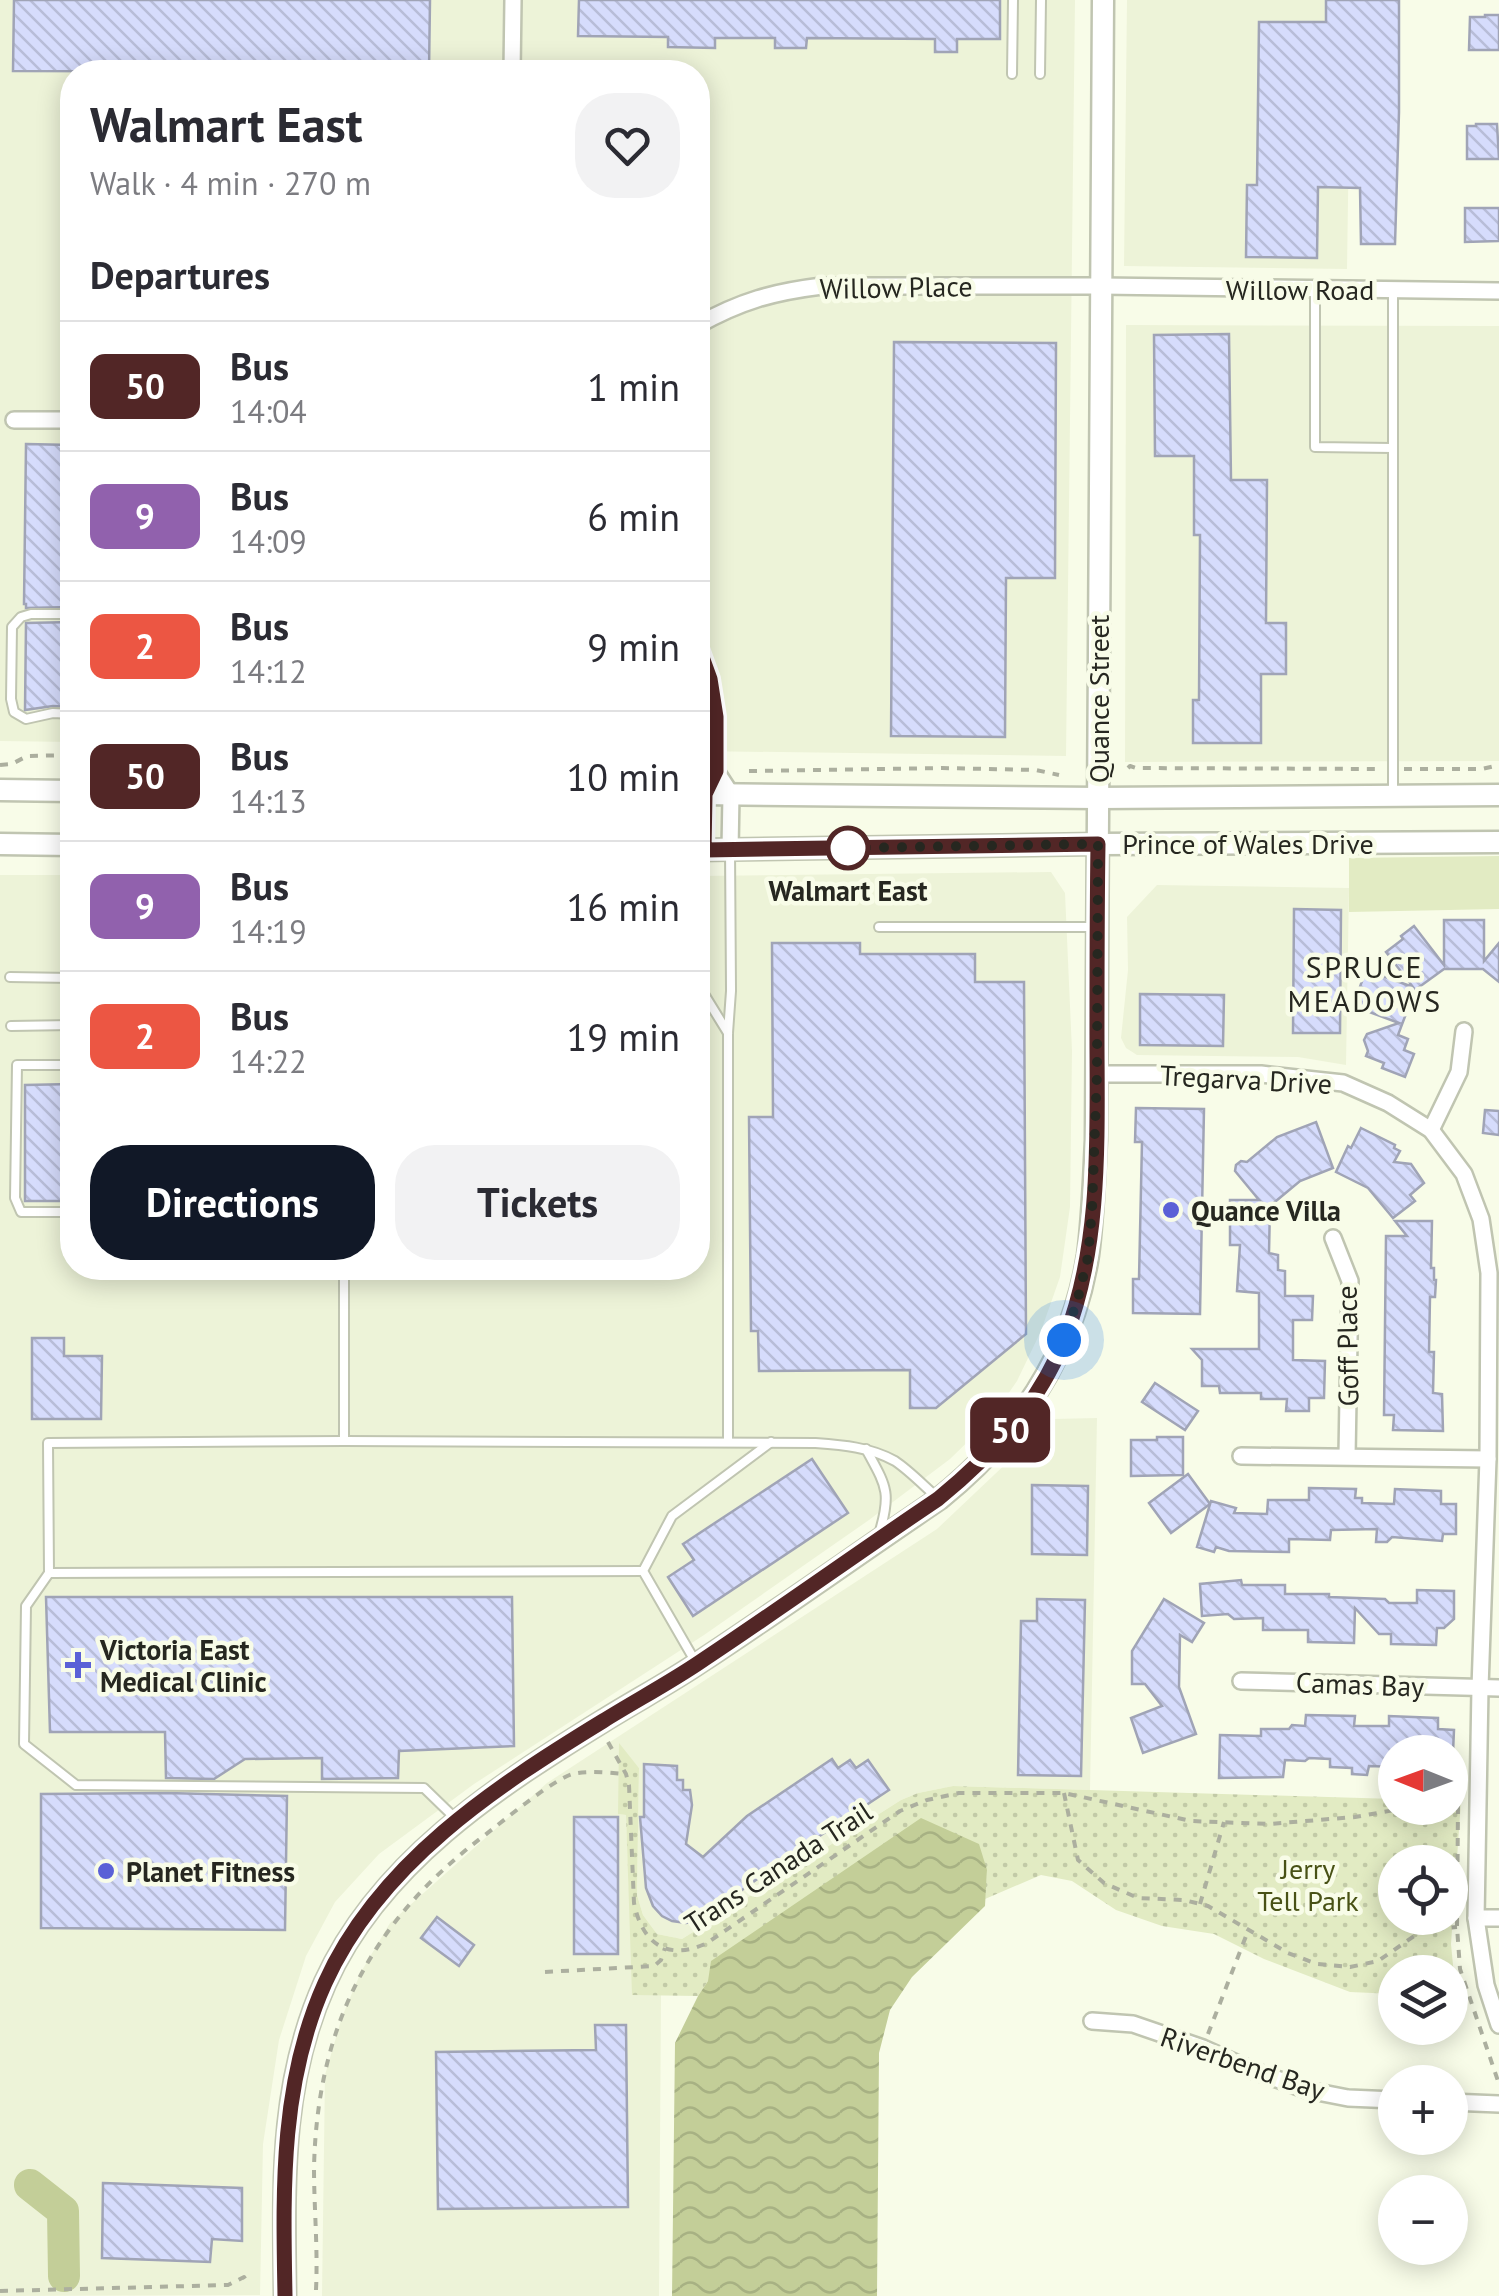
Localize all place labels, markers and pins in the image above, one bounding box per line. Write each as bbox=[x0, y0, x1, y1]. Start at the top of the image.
marker: Walmart East bbox=[827, 827, 869, 869]
place label: Walmart East bbox=[769, 872, 928, 909]
place label: Quance Villa bbox=[1191, 1192, 1341, 1229]
marker: Quance Villa bbox=[1160, 1199, 1182, 1221]
place label: Victoria East Medical Clinic bbox=[99, 1631, 267, 1700]
marker: Victoria East Medical Clinic bbox=[65, 1652, 91, 1678]
place label: Planet Fitness bbox=[126, 1853, 295, 1890]
marker: Planet Fitness bbox=[95, 1860, 117, 1882]

